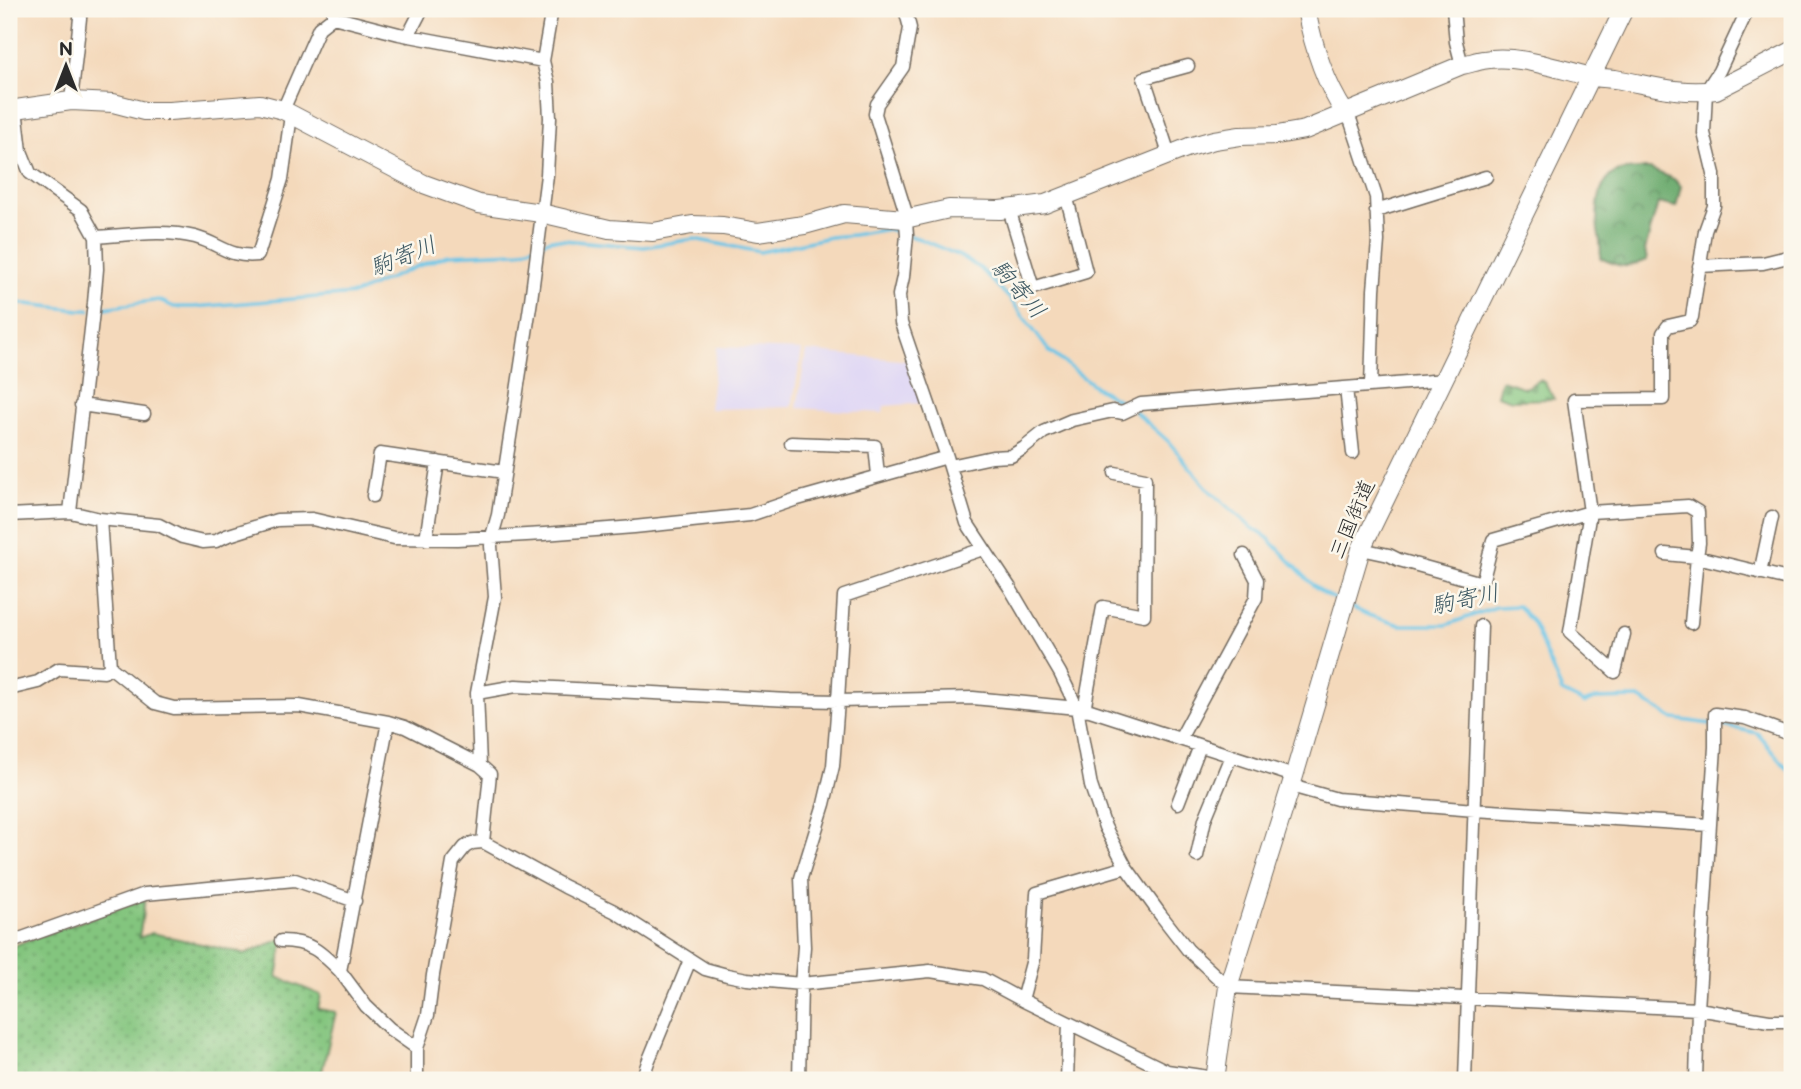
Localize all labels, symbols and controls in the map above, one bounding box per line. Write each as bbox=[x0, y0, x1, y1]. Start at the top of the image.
north arrow bbox=[32, 32, 102, 102]
text: N bbox=[59, 39, 73, 62]
water label: 駒寄川 bbox=[366, 231, 441, 283]
water label: 駒寄川 bbox=[985, 254, 1051, 325]
street label: 三国街道 bbox=[1325, 476, 1380, 563]
water label: 駒寄川 bbox=[1429, 579, 1502, 621]

